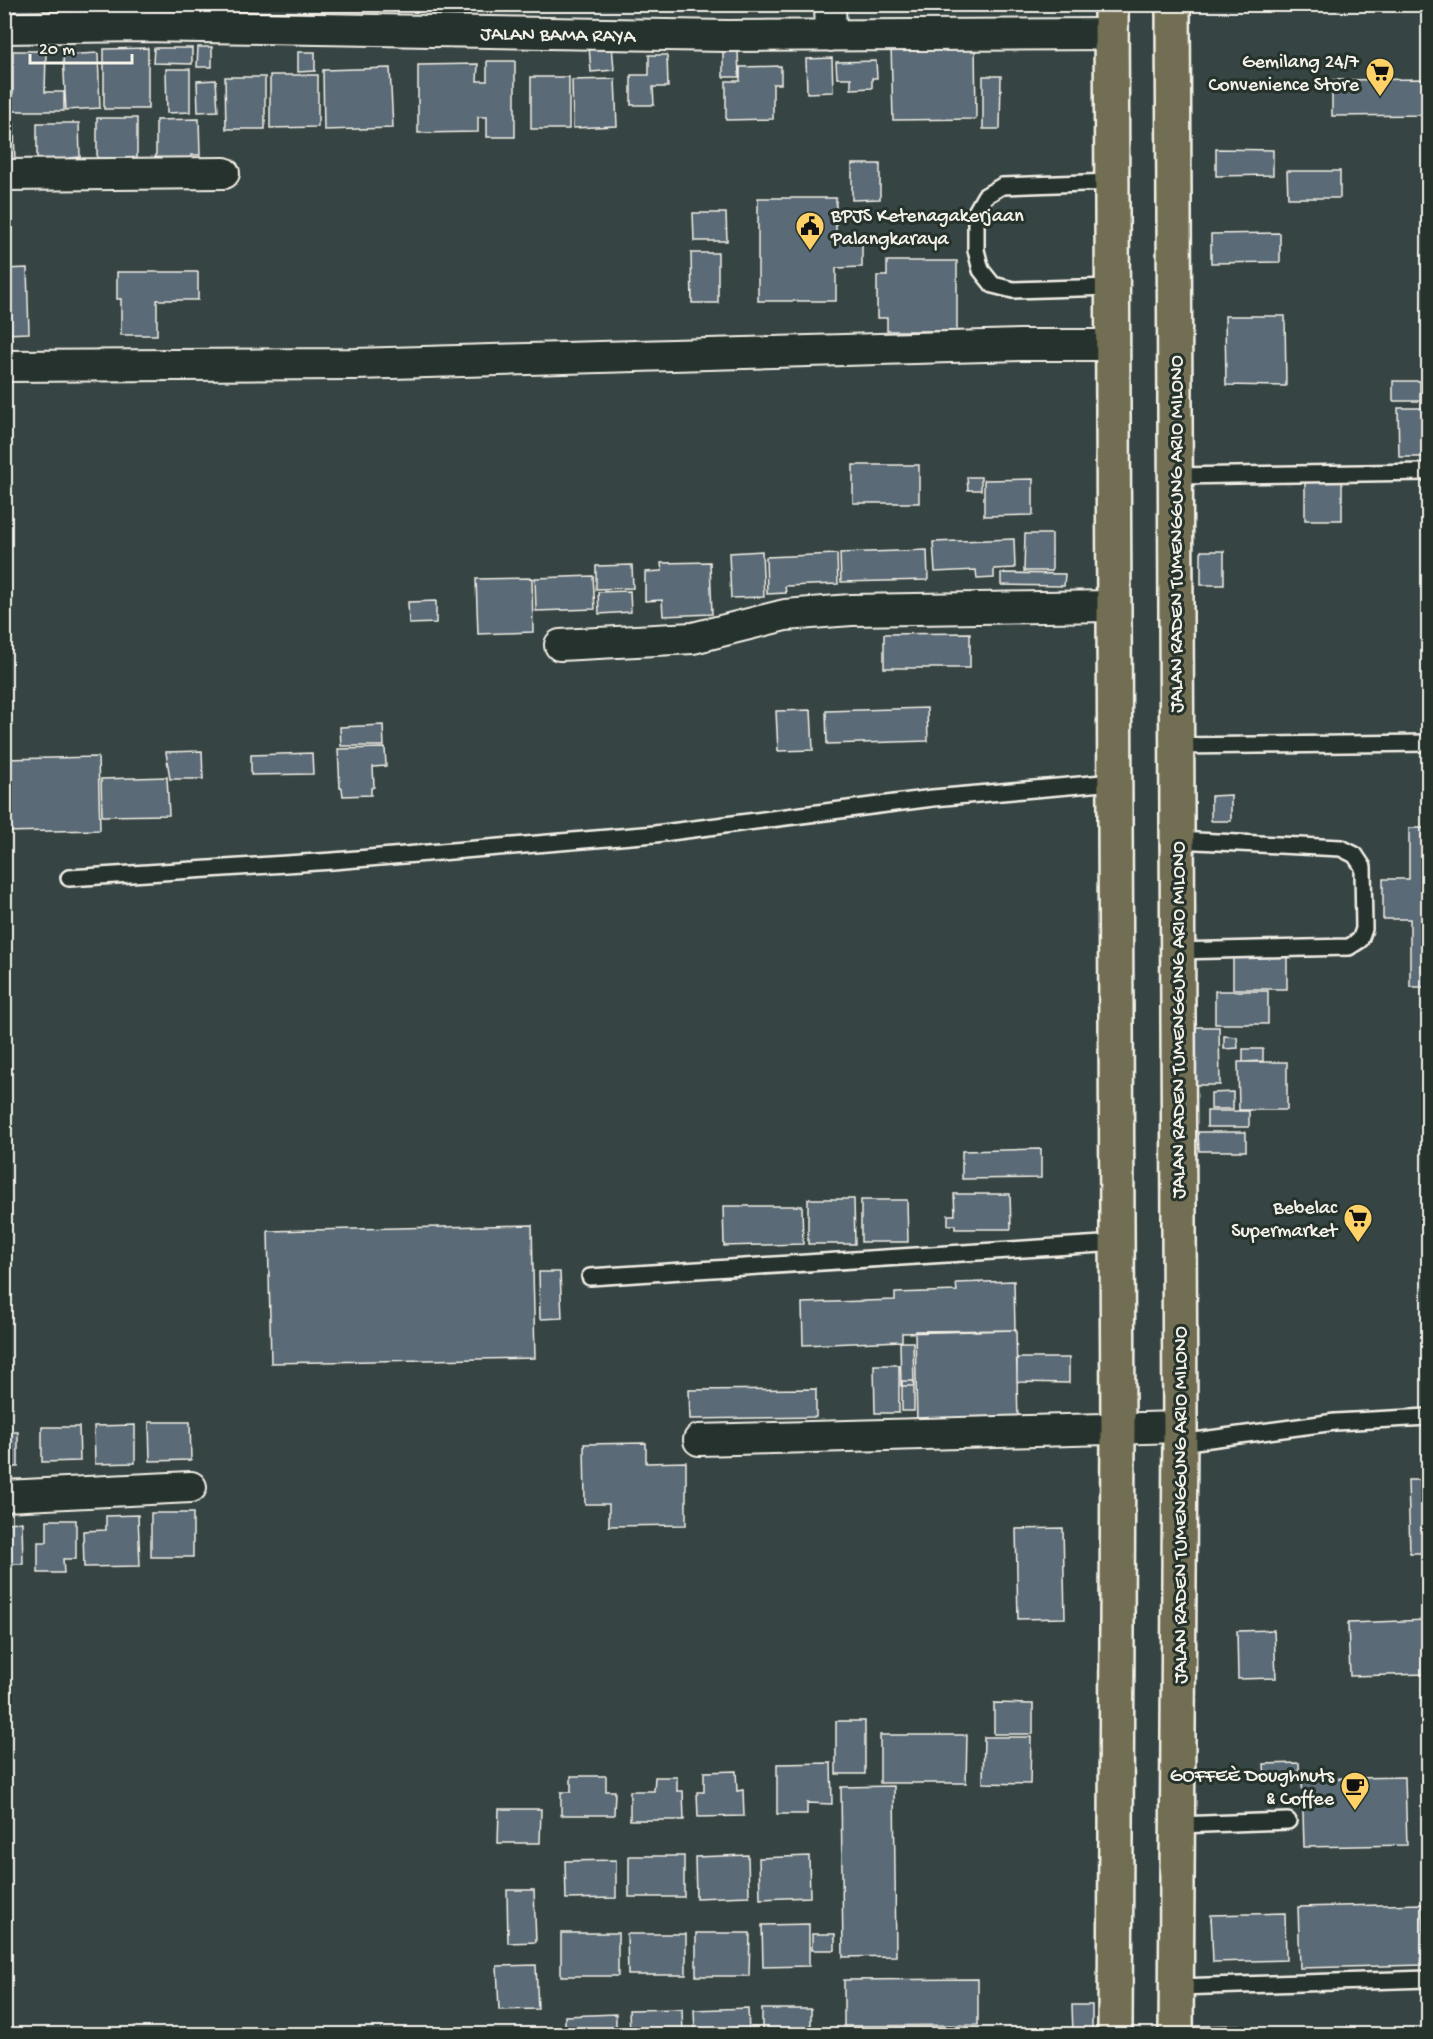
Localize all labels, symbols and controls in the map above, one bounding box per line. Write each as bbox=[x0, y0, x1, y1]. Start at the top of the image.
street label: JALAN BAMA RAYA bbox=[480, 24, 637, 49]
scale bar bbox=[30, 27, 132, 65]
text: 20 m bbox=[39, 40, 75, 61]
place label: Gemilang 24/7 Convenience Store bbox=[1208, 52, 1360, 98]
supermarket icon: Gemilang 24/7 Convenience Store bbox=[1364, 56, 1396, 98]
place label: BPJS Ketenagakerjaan Palangkaraya bbox=[830, 206, 1024, 252]
public building icon: BPJS Ketenagakerjaan Palangkaraya bbox=[794, 210, 826, 252]
street label: JALAN RADEN TUMENGGUNG ARIO MILONO bbox=[1167, 355, 1190, 713]
street label: JALAN RADEN TUMENGGUNG ARIO MILONO bbox=[1169, 841, 1192, 1199]
place label: Bebelac Supermarket bbox=[1231, 1198, 1339, 1244]
supermarket icon: Bebelac Supermarket bbox=[1342, 1202, 1374, 1244]
street label: JALAN RADEN TUMENGGUNG ARIO MILONO bbox=[1171, 1326, 1194, 1684]
place label: GOFFEÈ Doughnuts & Coffee bbox=[1170, 1765, 1335, 1812]
cafe icon: GOFFEÈ Doughnuts & Coffee bbox=[1339, 1770, 1371, 1812]

